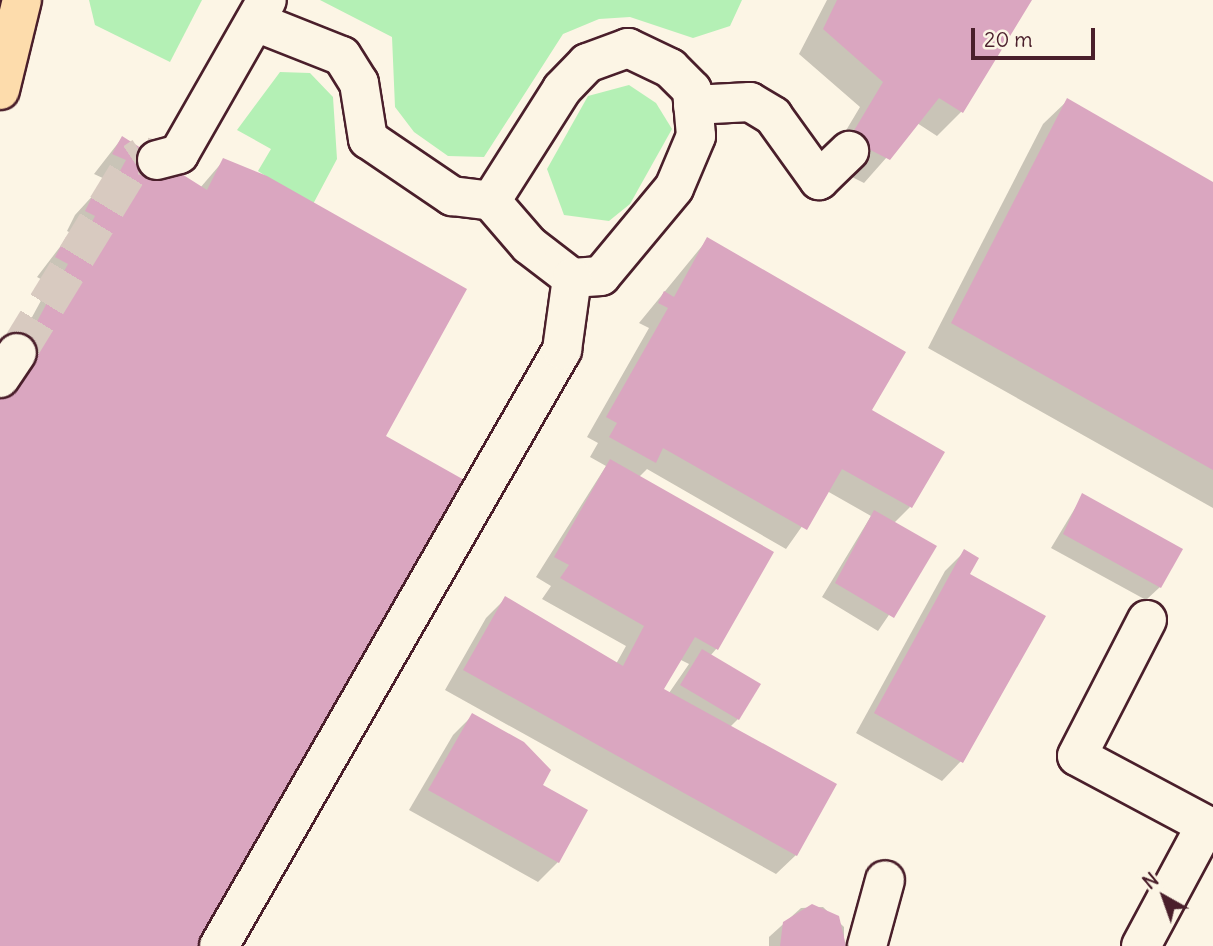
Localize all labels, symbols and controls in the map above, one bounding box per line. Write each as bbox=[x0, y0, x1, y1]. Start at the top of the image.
scale bar bbox=[975, 14, 1099, 58]
text: 20 m bbox=[984, 26, 1033, 53]
north arrow bbox=[1129, 862, 1199, 932]
text: N bbox=[1138, 868, 1163, 894]

